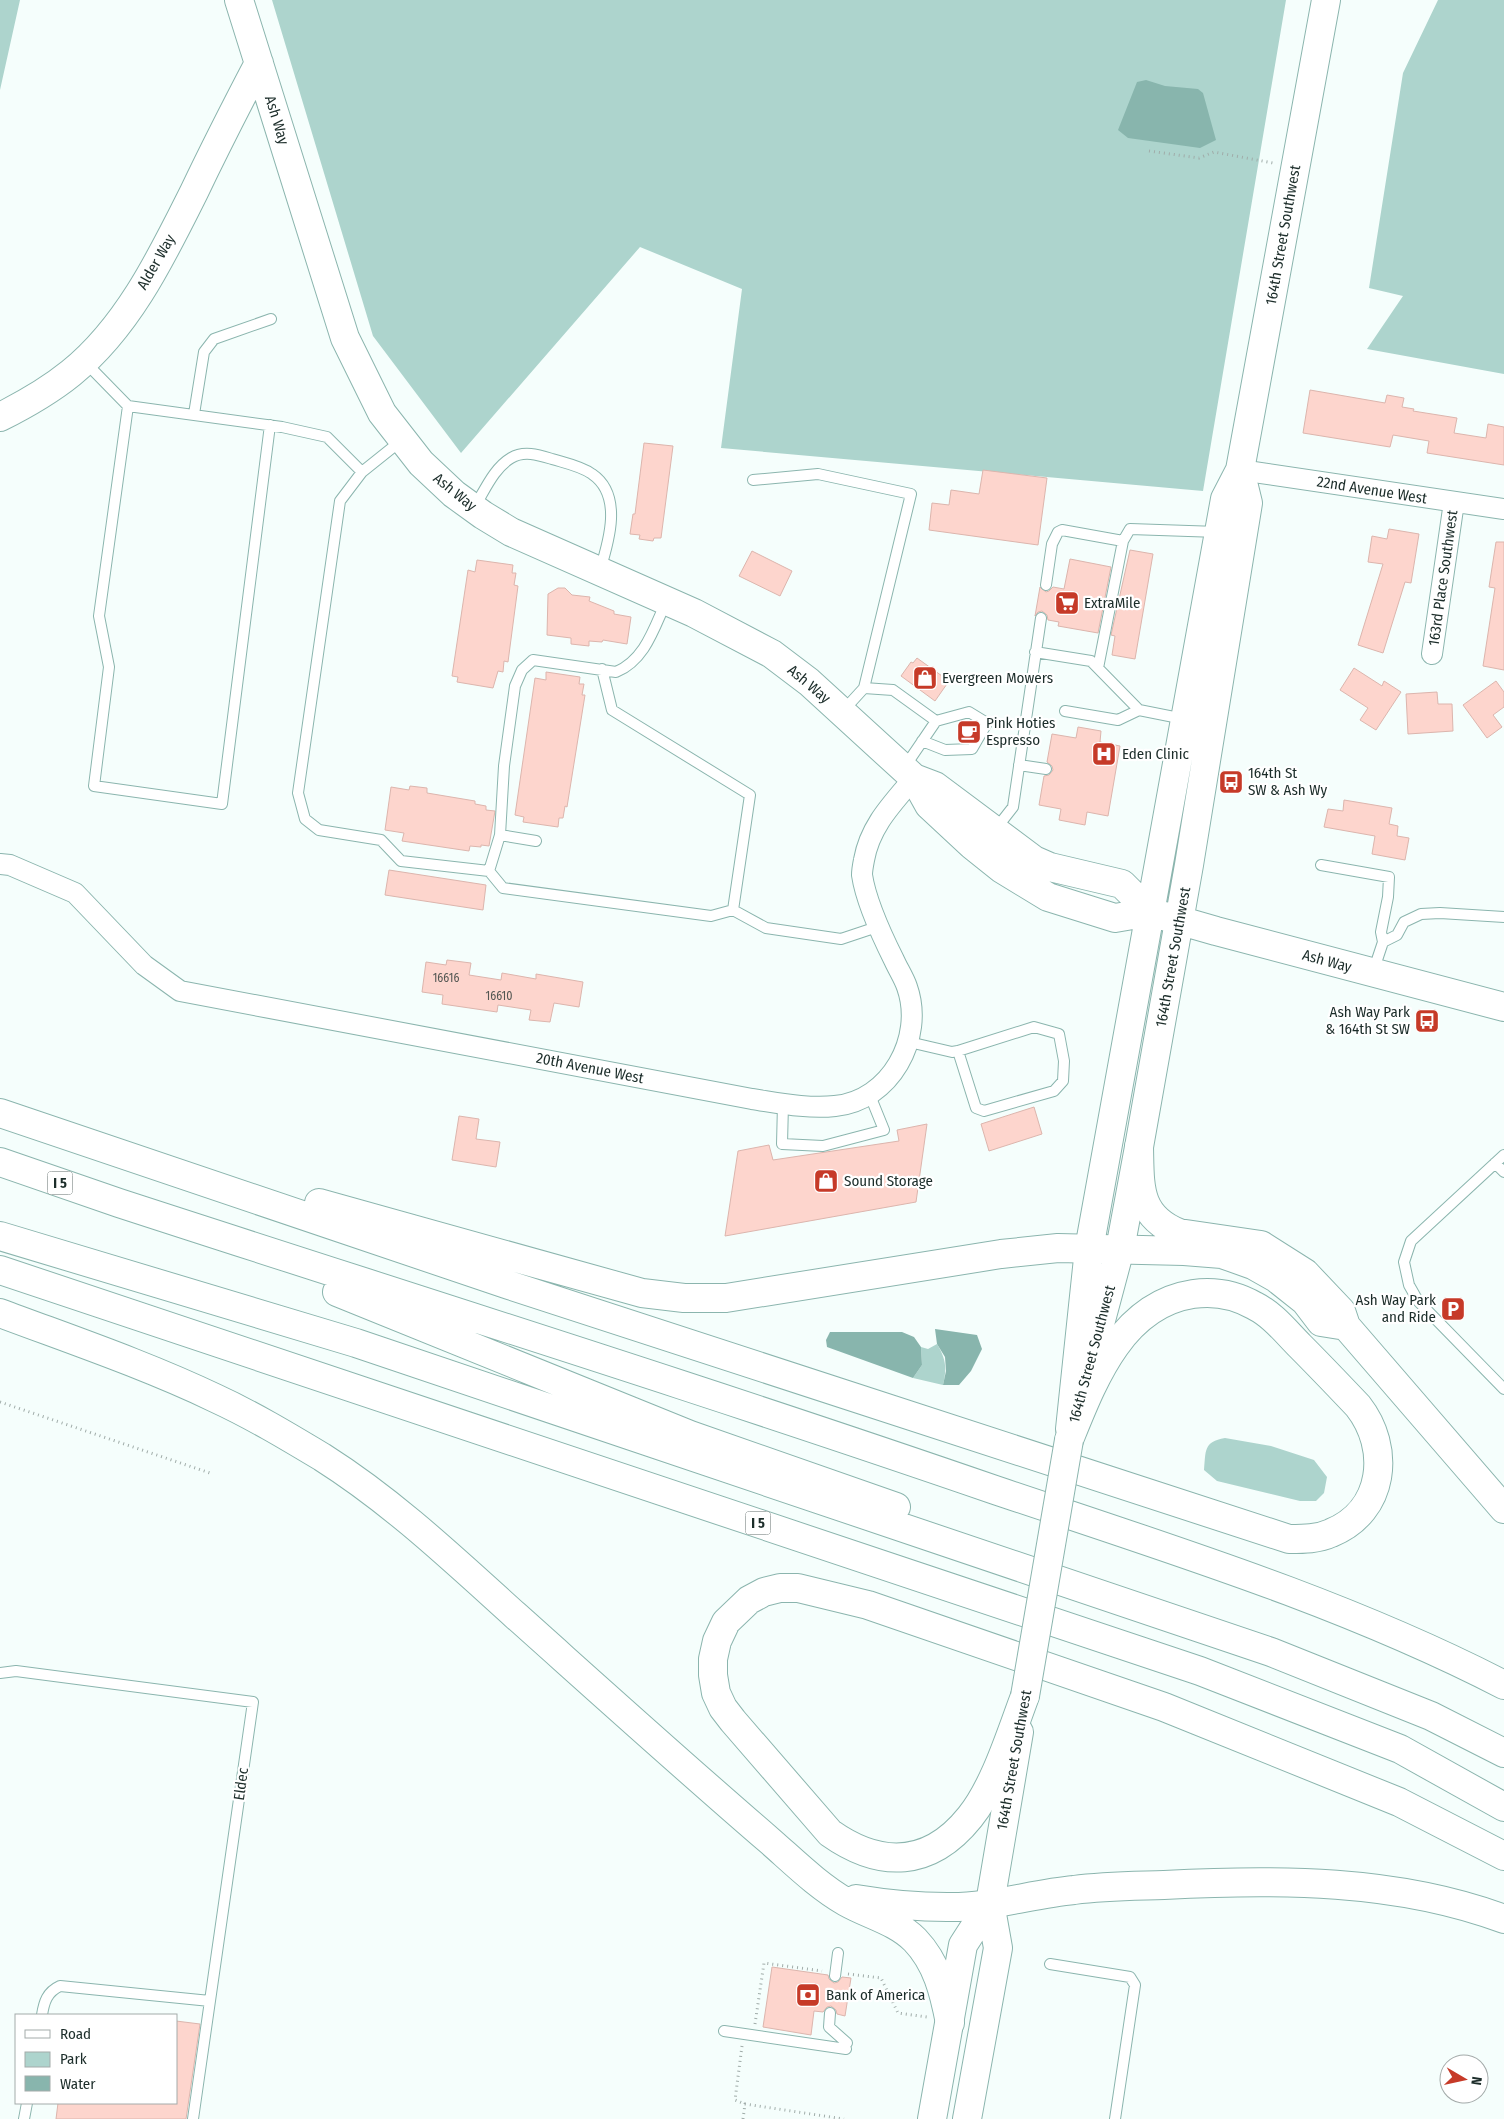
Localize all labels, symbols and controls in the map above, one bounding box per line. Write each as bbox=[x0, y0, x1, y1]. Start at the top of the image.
street label: Ash Way bbox=[261, 93, 293, 147]
street label: 164th Street Southwest bbox=[1262, 164, 1304, 306]
street label: Alder Way bbox=[133, 231, 179, 293]
street label: Ash Way bbox=[430, 469, 480, 515]
street label: 22nd Avenue West bbox=[1316, 472, 1428, 508]
street label: 163rd Place Southwest bbox=[1425, 509, 1461, 647]
supermarket icon: ExtraMile bbox=[1054, 590, 1080, 616]
place label: ExtraMile bbox=[1084, 594, 1140, 612]
street label: Ash Way bbox=[784, 661, 834, 707]
shop icon: Evergreen Mowers bbox=[912, 665, 938, 691]
place label: Evergreen Mowers bbox=[942, 669, 1053, 687]
place label: Pink Hoties Espresso bbox=[986, 714, 1056, 749]
cafe icon: Pink Hoties Espresso bbox=[956, 719, 982, 745]
hospital icon: Eden Clinic bbox=[1091, 741, 1117, 767]
place label: Eden Clinic bbox=[1122, 745, 1190, 763]
place label: 164th St SW & Ash Wy bbox=[1248, 764, 1328, 799]
bus stop icon: 164th St SW & Ash Wy bbox=[1218, 769, 1244, 795]
street label: 164th Street Southwest bbox=[1152, 886, 1194, 1028]
street label: Ash Way bbox=[1300, 946, 1354, 976]
house number: 16616 bbox=[433, 971, 459, 985]
house number: 16610 bbox=[486, 989, 512, 1003]
place label: Ash Way Park & 164th St SW bbox=[1325, 1003, 1410, 1038]
bus stop icon: Ash Way Park & 164th St SW bbox=[1414, 1008, 1440, 1034]
street label: 20th Avenue West bbox=[535, 1049, 645, 1087]
shop icon: Sound Storage bbox=[813, 1168, 839, 1194]
road number: I 5 bbox=[48, 1172, 72, 1194]
place label: Sound Storage bbox=[844, 1172, 933, 1190]
street label: 164th Street Southwest bbox=[1065, 1283, 1119, 1425]
place label: Ash Way Park and Ride bbox=[1356, 1291, 1436, 1326]
parking icon: Ash Way Park and Ride bbox=[1440, 1296, 1466, 1322]
road number: I 5 bbox=[746, 1512, 770, 1535]
street label: 164th Street Southwest bbox=[993, 1689, 1035, 1831]
street label: Eldec bbox=[230, 1766, 252, 1801]
bank icon: Bank of America bbox=[795, 1982, 821, 2008]
place label: Bank of America bbox=[826, 1986, 925, 2004]
legend bbox=[15, 2014, 178, 2104]
text: Road bbox=[60, 2025, 91, 2043]
text: Park bbox=[60, 2050, 87, 2068]
north arrow bbox=[1439, 2054, 1489, 2104]
text: Water bbox=[60, 2075, 96, 2093]
text: N bbox=[1467, 2075, 1485, 2086]

